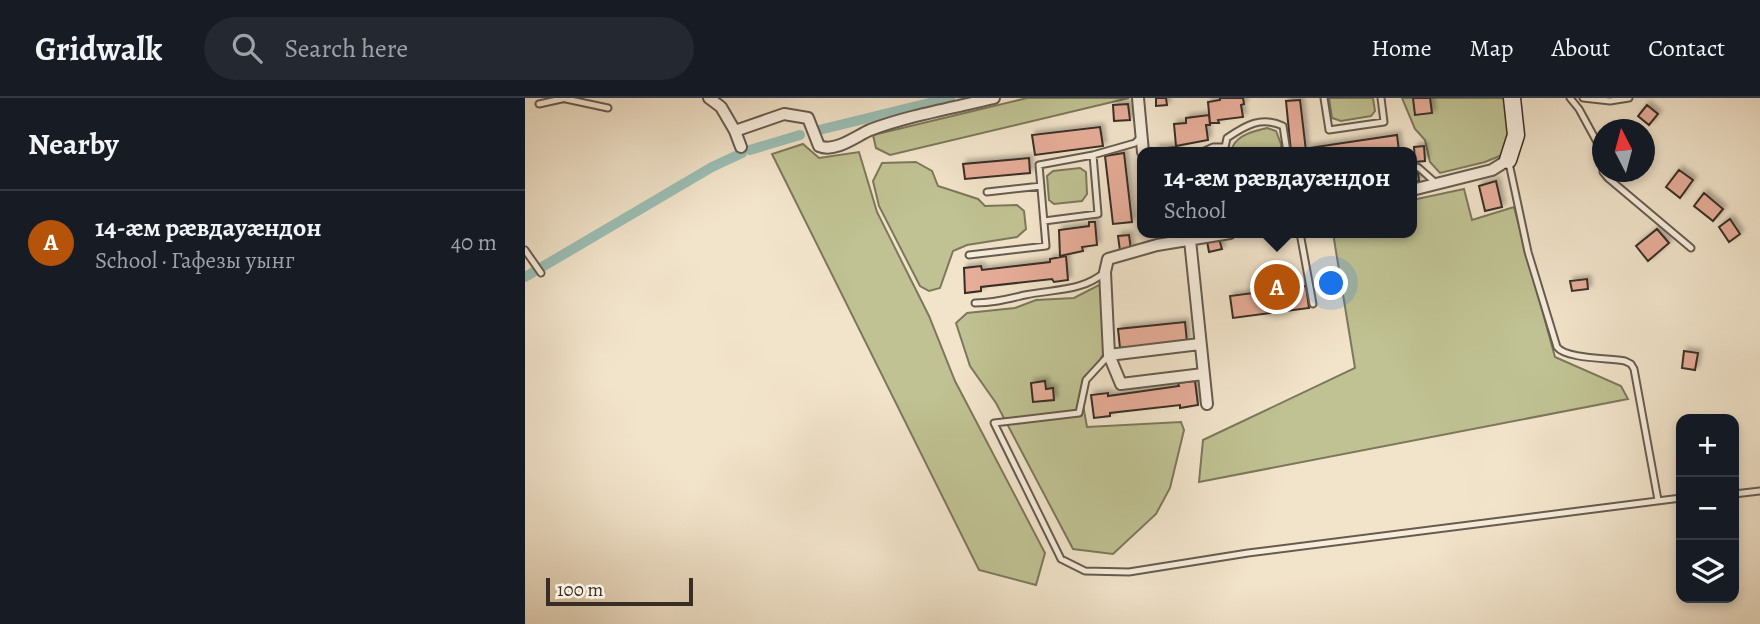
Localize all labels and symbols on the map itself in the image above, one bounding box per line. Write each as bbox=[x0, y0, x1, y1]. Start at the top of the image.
north arrow bbox=[1592, 119, 1655, 182]
pin: A bbox=[1254, 261, 1300, 313]
your location bbox=[1314, 266, 1348, 300]
scale bar bbox=[546, 575, 693, 607]

